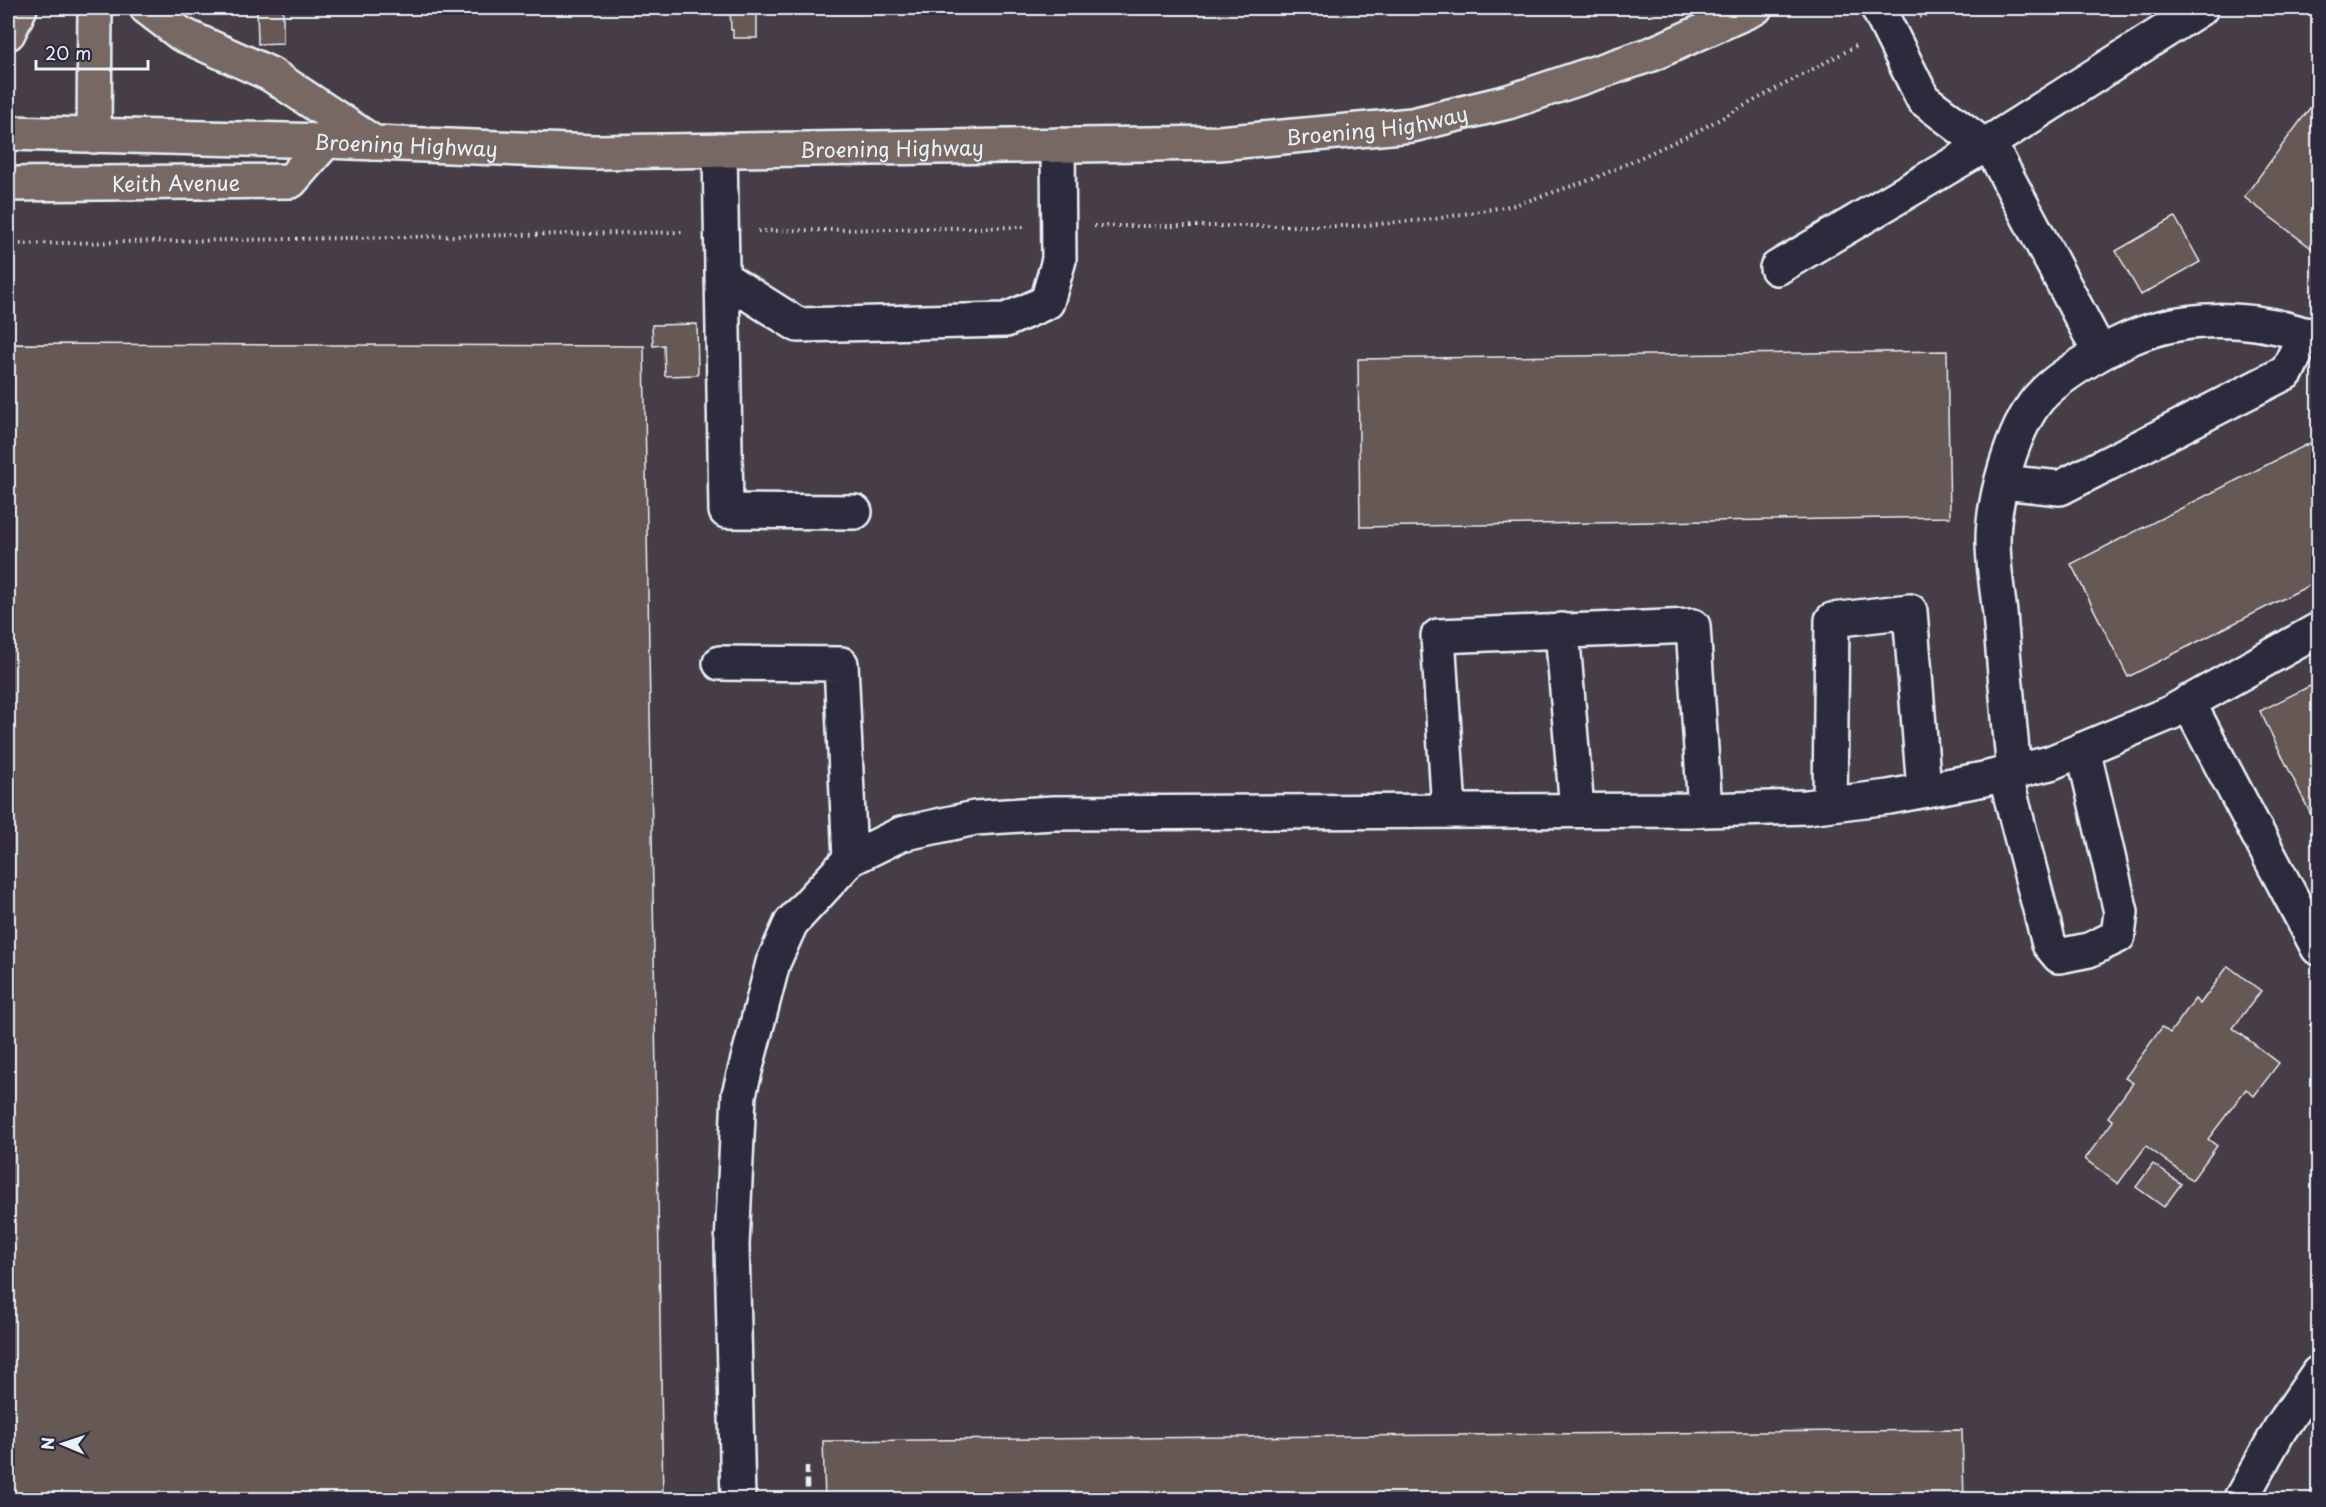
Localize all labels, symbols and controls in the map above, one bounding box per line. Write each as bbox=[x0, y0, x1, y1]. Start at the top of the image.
scale bar bbox=[36, 33, 148, 71]
text: 20 m bbox=[45, 39, 91, 66]
street label: Broening Highway bbox=[1284, 96, 1471, 153]
street label: Broening Highway bbox=[314, 125, 498, 164]
street label: Broening Highway bbox=[799, 130, 984, 165]
street label: Keith Avenue bbox=[112, 166, 240, 199]
north arrow bbox=[33, 1414, 93, 1474]
text: N bbox=[35, 1437, 59, 1450]

